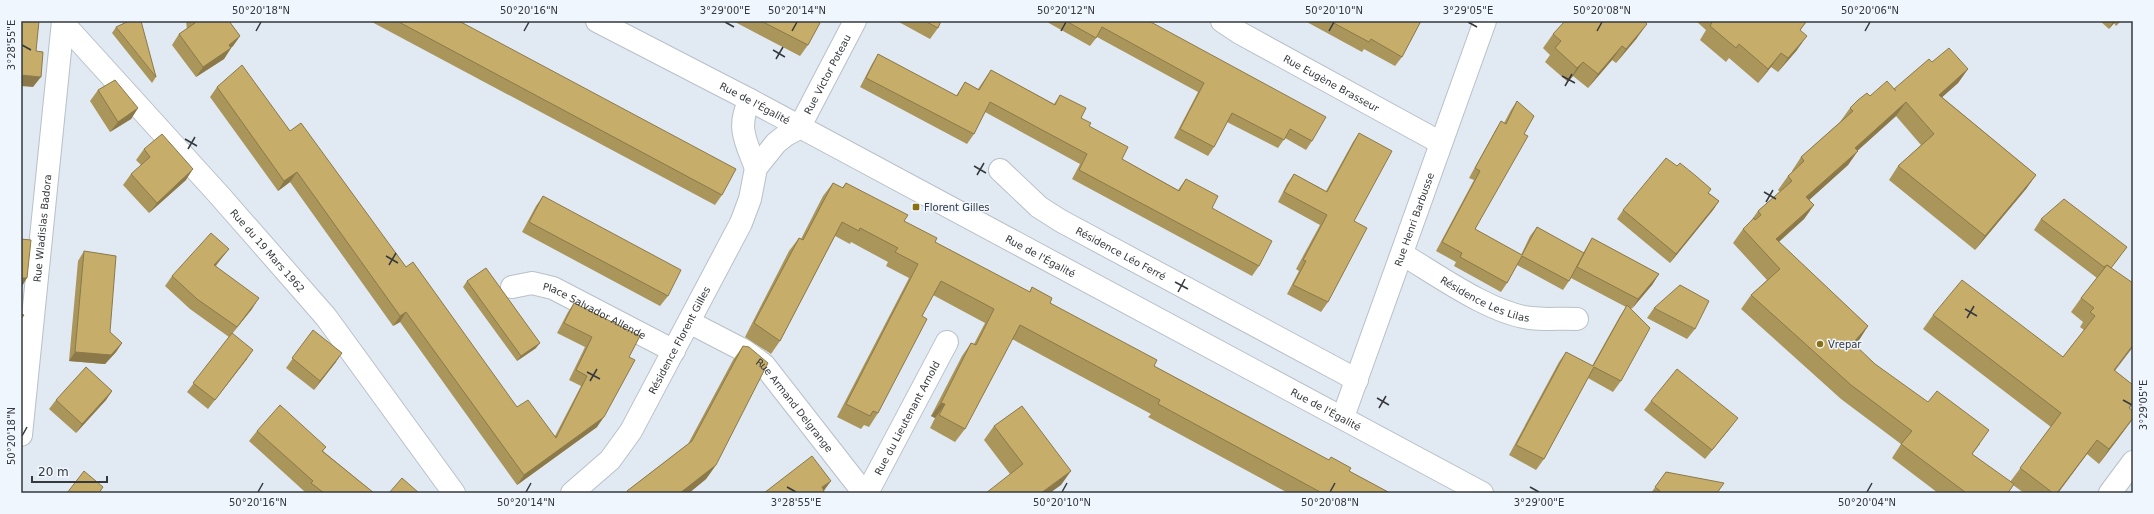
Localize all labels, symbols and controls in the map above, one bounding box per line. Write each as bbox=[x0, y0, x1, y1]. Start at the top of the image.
text: 50°20'18"N bbox=[232, 5, 290, 16]
text: 50°20'16"N bbox=[500, 5, 558, 16]
text: 3°29'00"E bbox=[700, 5, 750, 16]
text: 50°20'14"N bbox=[768, 5, 826, 16]
text: 50°20'12"N bbox=[1037, 5, 1095, 16]
text: 50°20'10"N bbox=[1305, 5, 1363, 16]
text: 3°29'05"E bbox=[1443, 5, 1493, 16]
text: 50°20'08"N bbox=[1573, 5, 1631, 16]
text: 50°20'06"N bbox=[1841, 5, 1899, 16]
text: 3°28'55"E bbox=[6, 20, 17, 70]
street label: Rue Victor Poteau bbox=[802, 32, 853, 116]
street label: Rue Eugène Brasseur bbox=[1282, 53, 1382, 115]
street label: Rue de l'Égalité bbox=[718, 80, 792, 126]
street label: Rue Henri Barbusse bbox=[1393, 171, 1436, 268]
street label: Rue Wladislas Badora bbox=[32, 174, 53, 283]
marker: Florent Gilles bbox=[911, 202, 921, 212]
place label: Florent Gilles bbox=[924, 202, 990, 213]
street label: Rue du 19 Mars 1962 bbox=[228, 207, 307, 295]
street label: Résidence Léo Ferré bbox=[1074, 225, 1168, 282]
street label: Rue de l'Égalité bbox=[1003, 233, 1077, 280]
street label: Résidence Les Lilas bbox=[1438, 274, 1530, 324]
street label: Place Salvador Allende bbox=[542, 281, 648, 341]
street label: Résidence Florent Gilles bbox=[647, 285, 712, 396]
marker: Vrepar bbox=[1815, 339, 1825, 349]
place label: Vrepar bbox=[1828, 339, 1862, 350]
street label: Rue Armand Delgrange bbox=[754, 356, 835, 454]
street label: Rue du Lieutenant Arnold bbox=[873, 359, 942, 477]
text: 3°29'05"E bbox=[2138, 380, 2149, 430]
street label: Rue de l'Égalité bbox=[1289, 386, 1363, 433]
text: 50°20'18"N bbox=[6, 407, 17, 465]
scale bar bbox=[32, 458, 107, 484]
text: 20 m bbox=[38, 465, 69, 479]
text: 50°20'16"N bbox=[229, 497, 287, 508]
text: 50°20'14"N bbox=[497, 497, 555, 508]
text: 3°28'55"E bbox=[771, 497, 821, 508]
text: 50°20'10"N bbox=[1033, 497, 1091, 508]
text: 50°20'08"N bbox=[1301, 497, 1359, 508]
text: 3°29'00"E bbox=[1514, 497, 1564, 508]
text: 50°20'04"N bbox=[1838, 497, 1896, 508]

